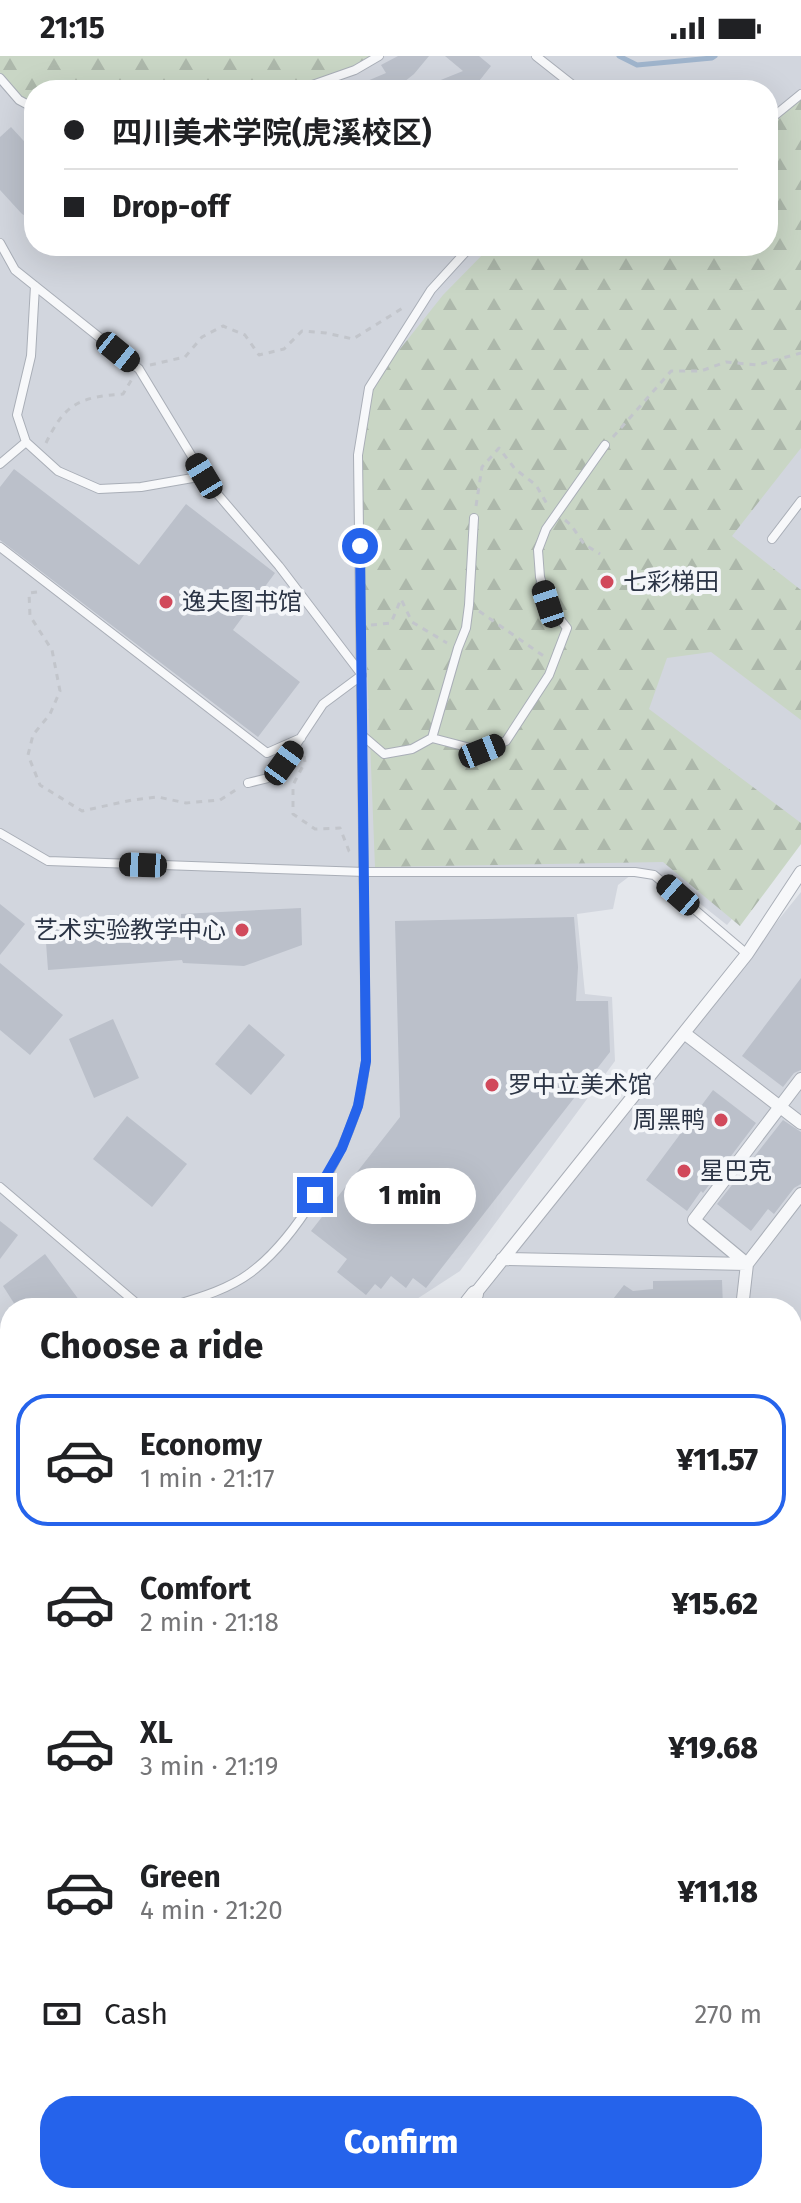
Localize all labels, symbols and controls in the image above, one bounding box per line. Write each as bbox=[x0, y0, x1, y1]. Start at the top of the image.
text: 21:15 bbox=[40, 10, 105, 46]
text: 四川美术学院(虎溪校区) bbox=[112, 115, 432, 151]
text: Drop-off bbox=[112, 189, 229, 225]
car bbox=[92, 328, 144, 376]
car bbox=[181, 449, 227, 503]
route start bbox=[342, 528, 378, 564]
place label: 七彩梯田 bbox=[623, 568, 719, 596]
marker: 七彩梯田 bbox=[598, 573, 616, 591]
car bbox=[529, 577, 567, 631]
place label: 逸夫图书馆 bbox=[182, 588, 302, 616]
marker: 逸夫图书馆 bbox=[157, 593, 175, 611]
car bbox=[455, 731, 509, 771]
car bbox=[260, 737, 308, 789]
car bbox=[119, 852, 167, 878]
car bbox=[652, 870, 704, 920]
place label: 艺术实验教学中心 bbox=[34, 916, 226, 944]
marker: 艺术实验教学中心 bbox=[233, 921, 251, 939]
place label: 罗中立美术馆 bbox=[508, 1071, 652, 1099]
marker: 罗中立美术馆 bbox=[483, 1076, 501, 1094]
place label: 周黑鸭 bbox=[633, 1106, 705, 1134]
marker: 周黑鸭 bbox=[712, 1111, 730, 1129]
place label: 星巴克 bbox=[700, 1157, 772, 1185]
marker: 星巴克 bbox=[675, 1162, 693, 1180]
callout: 1 min bbox=[343, 1167, 475, 1223]
route end bbox=[297, 1177, 333, 1213]
text: 1 min bbox=[379, 1180, 441, 1211]
text: Choose a ride bbox=[40, 1324, 263, 1368]
icon: car bbox=[44, 1424, 116, 1496]
text: Economy bbox=[140, 1427, 262, 1463]
text: ¥11.57 bbox=[676, 1442, 758, 1478]
text: 1 min · 21:17 bbox=[140, 1463, 275, 1494]
icon: car bbox=[44, 1568, 116, 1640]
text: Comfort bbox=[140, 1571, 251, 1607]
text: ¥15.62 bbox=[672, 1586, 758, 1622]
text: 2 min · 21:18 bbox=[140, 1607, 279, 1638]
icon: car bbox=[44, 1712, 116, 1784]
text: XL bbox=[140, 1715, 173, 1751]
text: ¥19.68 bbox=[668, 1730, 758, 1766]
text: 3 min · 21:19 bbox=[140, 1751, 278, 1782]
icon: car bbox=[44, 1856, 116, 1928]
text: Green bbox=[140, 1859, 221, 1895]
text: ¥11.18 bbox=[678, 1874, 758, 1910]
text: 4 min · 21:20 bbox=[140, 1895, 283, 1926]
icon: cash bbox=[40, 1992, 84, 2036]
text: Cash bbox=[104, 1996, 168, 2032]
text: 270 m bbox=[694, 1999, 762, 2030]
button: Confirm bbox=[40, 2096, 762, 2188]

